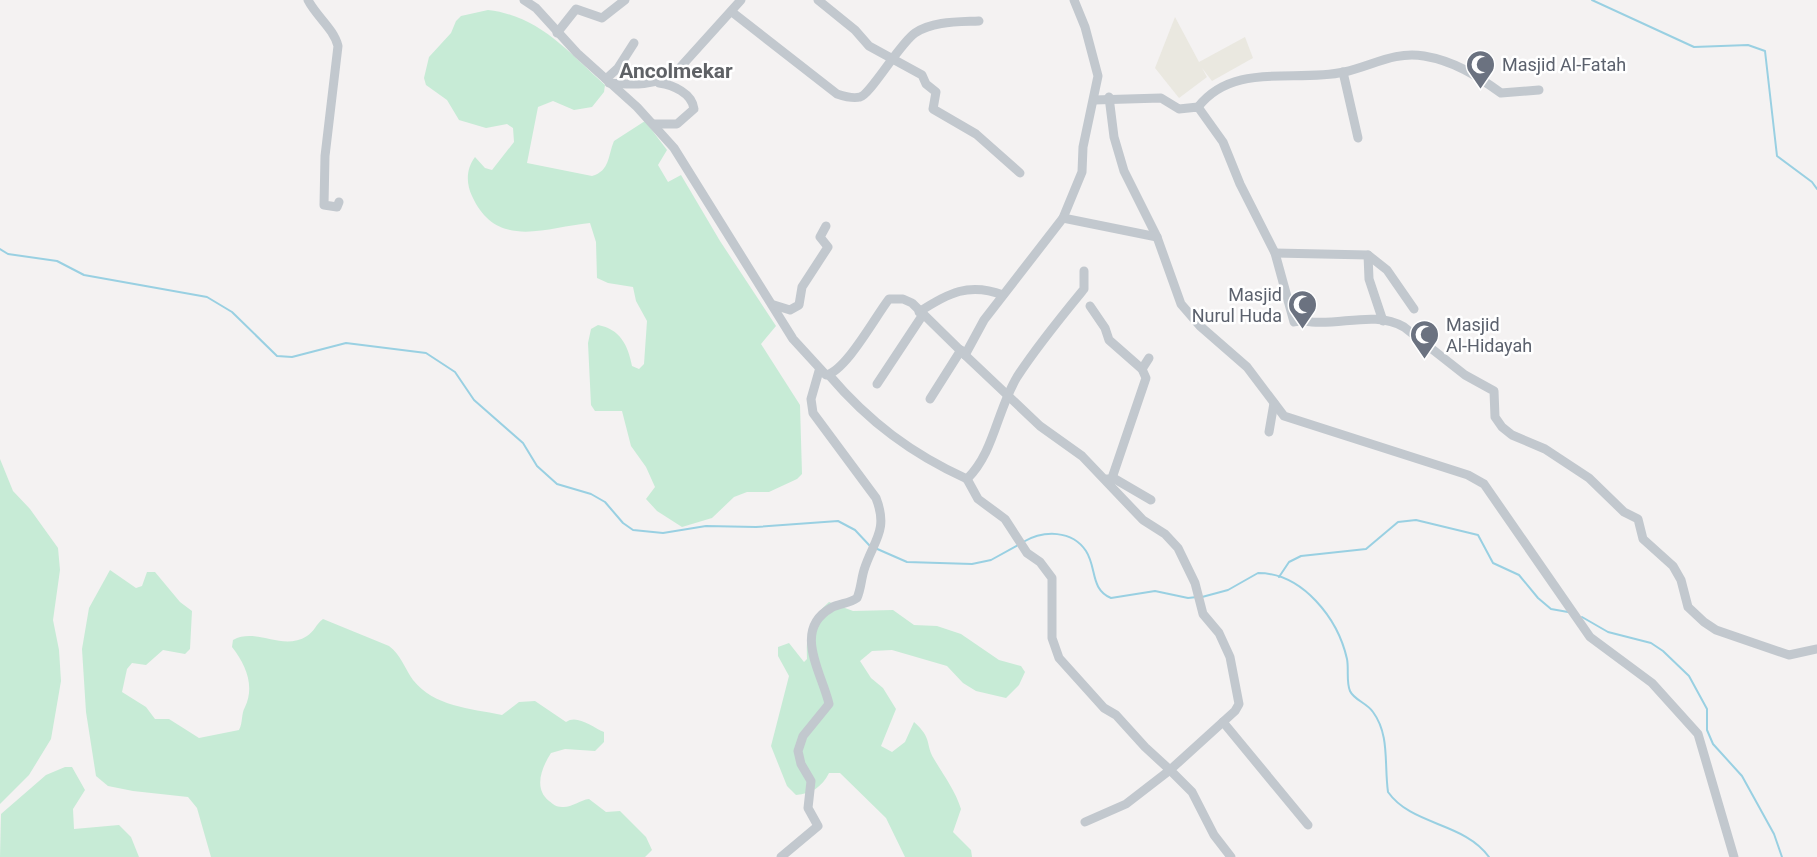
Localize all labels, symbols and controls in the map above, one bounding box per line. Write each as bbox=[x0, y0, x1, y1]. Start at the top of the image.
mosque icon: Masjid Al-Fatah bbox=[1465, 48, 1497, 90]
place label: Masjid Al-Fatah bbox=[1502, 54, 1626, 75]
district label: Ancolmekar bbox=[619, 59, 733, 83]
place label: Masjid Nurul Huda bbox=[1192, 284, 1282, 326]
mosque icon: Masjid Nurul Huda bbox=[1287, 288, 1319, 330]
place label: Masjid Al-Hidayah bbox=[1446, 314, 1532, 356]
mosque icon: Masjid Al-Hidayah bbox=[1409, 318, 1441, 360]

